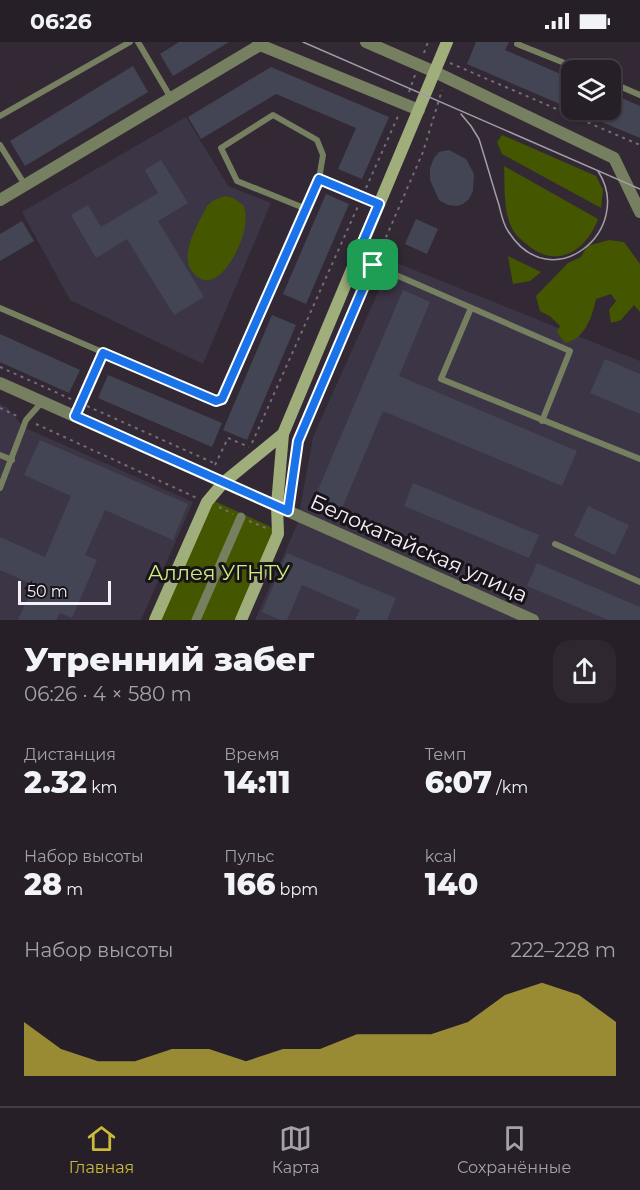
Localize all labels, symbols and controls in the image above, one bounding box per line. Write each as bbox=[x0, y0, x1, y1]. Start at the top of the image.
text: 06:26 bbox=[30, 8, 92, 35]
map controls bbox=[561, 60, 621, 120]
button: layers bbox=[561, 60, 621, 120]
pin bbox=[347, 239, 398, 290]
icon: arrive bbox=[356, 248, 389, 281]
street label: Белокатайская улица bbox=[306, 489, 532, 607]
park label: Аллея УГНТУ bbox=[148, 560, 291, 585]
scale bar bbox=[18, 578, 111, 606]
text: 50 m bbox=[27, 582, 68, 601]
text: Утренний забег bbox=[24, 639, 314, 679]
button: share bbox=[553, 640, 616, 703]
text: 06:26 · 4 × 580 m bbox=[24, 682, 192, 706]
text: Дистанция bbox=[24, 745, 116, 764]
text: Время bbox=[224, 745, 280, 764]
text: Темп bbox=[425, 745, 467, 764]
text: 2.32 bbox=[24, 764, 87, 801]
text: 14:11 bbox=[224, 764, 291, 801]
text: 6:07 bbox=[425, 764, 492, 801]
text: km bbox=[87, 778, 118, 797]
text: /km bbox=[492, 778, 528, 797]
text: Набор высоты bbox=[24, 847, 144, 866]
text: Пульс bbox=[224, 847, 274, 866]
text: kcal bbox=[425, 847, 457, 866]
text: 28 bbox=[24, 866, 62, 903]
text: 166 bbox=[224, 866, 275, 903]
text: 140 bbox=[425, 866, 478, 903]
text: m bbox=[62, 880, 83, 899]
text: bpm bbox=[275, 880, 318, 899]
text: Набор высоты bbox=[24, 938, 173, 962]
text: 222–228 m bbox=[510, 938, 616, 962]
tab: Главная bbox=[69, 1122, 134, 1177]
tab: Карта bbox=[272, 1122, 320, 1177]
tab: Сохранённые bbox=[457, 1122, 571, 1177]

